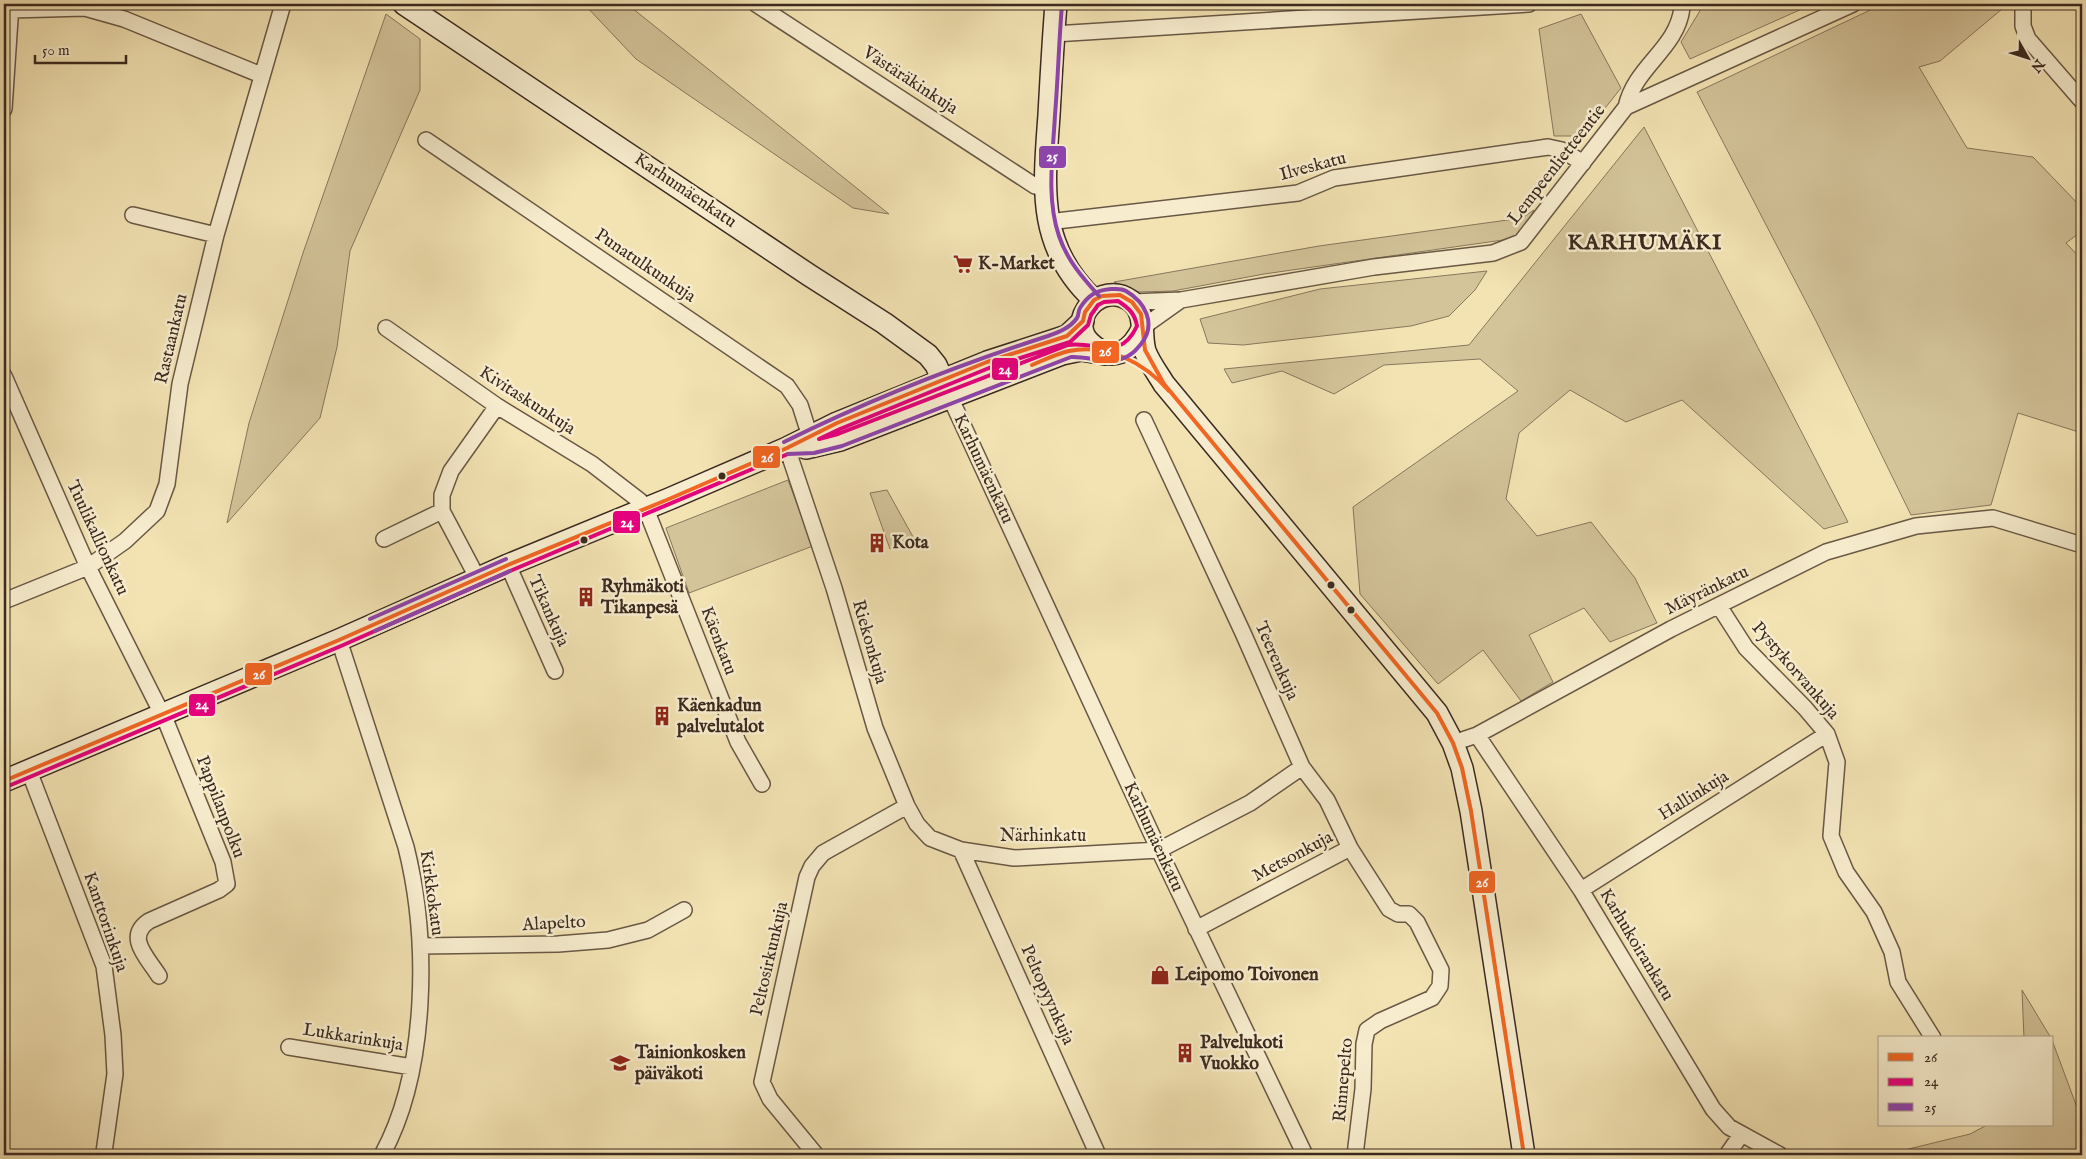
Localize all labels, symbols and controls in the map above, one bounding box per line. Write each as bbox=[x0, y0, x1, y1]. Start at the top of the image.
scale bar bbox=[35, 32, 126, 64]
north arrow bbox=[2004, 32, 2054, 82]
text: 50 m bbox=[42, 41, 70, 60]
street label: Västäräkinkuja bbox=[857, 41, 962, 121]
text: N bbox=[2027, 54, 2049, 76]
street label: Lempeenlietteentie bbox=[1503, 100, 1611, 230]
line badge: 25 bbox=[1038, 145, 1067, 169]
street label: Ilveskatu bbox=[1277, 147, 1349, 187]
street label: Karhumäenkatu bbox=[629, 148, 741, 234]
text: 25 bbox=[1046, 148, 1058, 166]
street label: Punatulkunkuja bbox=[590, 224, 700, 308]
district label: KARHUMÄKI bbox=[1568, 229, 1722, 257]
supermarket icon: K-Market bbox=[952, 253, 974, 275]
place label: K-Market bbox=[978, 253, 1055, 276]
street label: Rastaankatu bbox=[150, 292, 194, 386]
line badge: 26 bbox=[1091, 340, 1120, 364]
text: 26 bbox=[1099, 343, 1112, 361]
line badge: 24 bbox=[991, 357, 1019, 381]
street label: Kivitaskunkuja bbox=[474, 361, 580, 441]
text: 24 bbox=[998, 361, 1013, 379]
street label: Karhumäenkatu bbox=[948, 410, 1018, 528]
line badge: 26 bbox=[752, 445, 781, 469]
text: 26 bbox=[761, 449, 774, 467]
unlabelled marker bbox=[717, 471, 727, 481]
street label: Tuulikallionkatu bbox=[60, 477, 134, 599]
line badge: 24 bbox=[612, 510, 641, 534]
text: 24 bbox=[620, 514, 635, 532]
building icon: Kota bbox=[866, 532, 888, 554]
place label: Kota bbox=[892, 532, 930, 555]
unlabelled marker bbox=[579, 535, 589, 545]
street label: Mäyränkatu bbox=[1661, 561, 1753, 621]
street label: Tikankuja bbox=[522, 572, 574, 651]
place label: Ryhmäkoti Tikanpesä bbox=[600, 576, 684, 620]
unlabelled marker bbox=[1326, 580, 1336, 590]
building icon: Ryhmäkoti Tikanpesä bbox=[575, 586, 597, 608]
street label: Riekonkuja bbox=[846, 597, 892, 687]
street label: Käenkatu bbox=[694, 603, 742, 679]
unlabelled marker bbox=[1346, 605, 1356, 615]
street label: Pystykorvankuja bbox=[1746, 617, 1844, 725]
street label: Teerenkuja bbox=[1249, 618, 1304, 704]
line badge: 26 bbox=[244, 662, 273, 686]
text: 26 bbox=[253, 666, 266, 684]
line badge: 24 bbox=[188, 693, 216, 717]
place label: Käenkadun palvelutalot bbox=[676, 695, 765, 739]
text: 24 bbox=[195, 696, 210, 714]
building icon: Käenkadun palvelutalot bbox=[651, 705, 673, 727]
street label: Pappilanpolku bbox=[190, 753, 250, 861]
street label: Hallinkuja bbox=[1655, 765, 1734, 827]
street label: Karhumäenkatu bbox=[1118, 778, 1188, 896]
street label: Närhinkatu bbox=[1000, 825, 1086, 848]
street label: Metsonkuja bbox=[1249, 826, 1337, 888]
street label: Kirkkokatu bbox=[414, 849, 448, 937]
street label: Kanttorinkuja bbox=[77, 869, 133, 975]
line badge: 26 bbox=[1468, 870, 1496, 894]
text: 26 bbox=[1476, 874, 1489, 892]
street label: Karhukoirankatu bbox=[1593, 885, 1679, 1005]
street label: Peltosirkunkuja bbox=[746, 899, 794, 1018]
street label: Alapelto bbox=[521, 911, 587, 937]
street label: Peltopyynkuja bbox=[1015, 941, 1079, 1049]
shop icon: Leipomo Toivonen bbox=[1149, 964, 1171, 986]
place label: Leipomo Toivonen bbox=[1175, 964, 1319, 987]
street label: Lukkarinkuja bbox=[301, 1019, 405, 1057]
place label: Palvelukoti Vuokko bbox=[1199, 1032, 1283, 1076]
legend bbox=[1878, 1036, 2054, 1126]
street label: Rinnepelto bbox=[1329, 1037, 1359, 1123]
place label: Tainionkosken päiväkoti bbox=[634, 1042, 746, 1086]
building icon: Palvelukoti Vuokko bbox=[1174, 1042, 1196, 1064]
text: 26 bbox=[1924, 1048, 1938, 1067]
school or university icon: Tainionkosken päiväkoti bbox=[609, 1052, 631, 1074]
text: 24 bbox=[1924, 1072, 1939, 1091]
text: 25 bbox=[1924, 1098, 1937, 1117]

